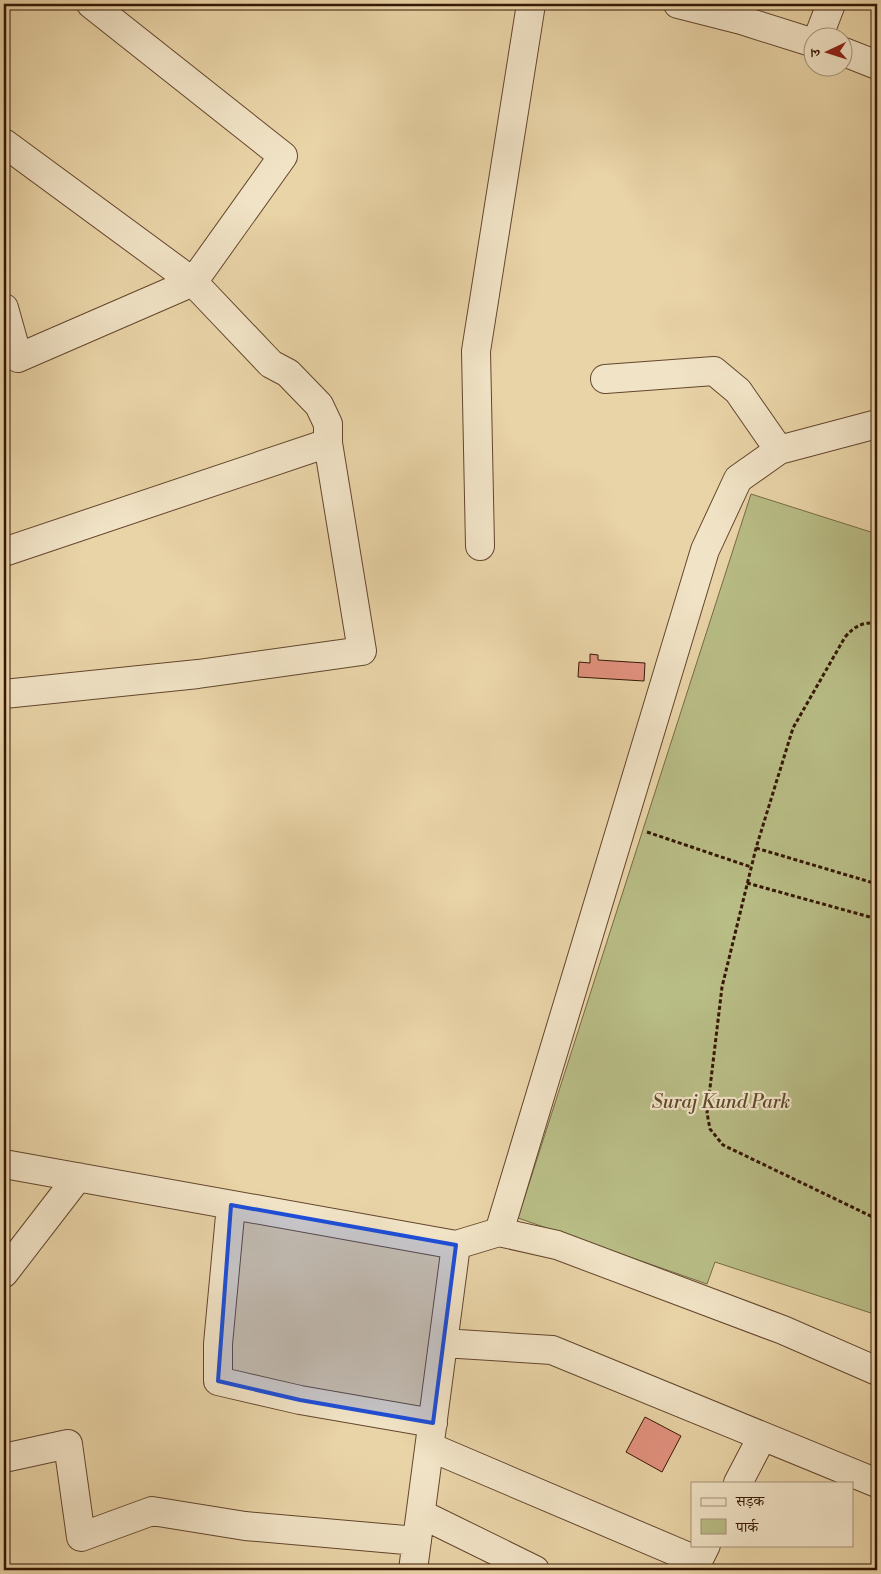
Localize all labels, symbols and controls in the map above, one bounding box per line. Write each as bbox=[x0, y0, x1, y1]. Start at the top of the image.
north arrow bbox=[804, 28, 854, 78]
text: उ bbox=[807, 48, 825, 58]
park label: Suraj Kund Park bbox=[652, 1090, 790, 1114]
legend bbox=[691, 1482, 854, 1546]
text: सड़क bbox=[735, 1492, 765, 1511]
text: पार्क bbox=[735, 1518, 759, 1537]

